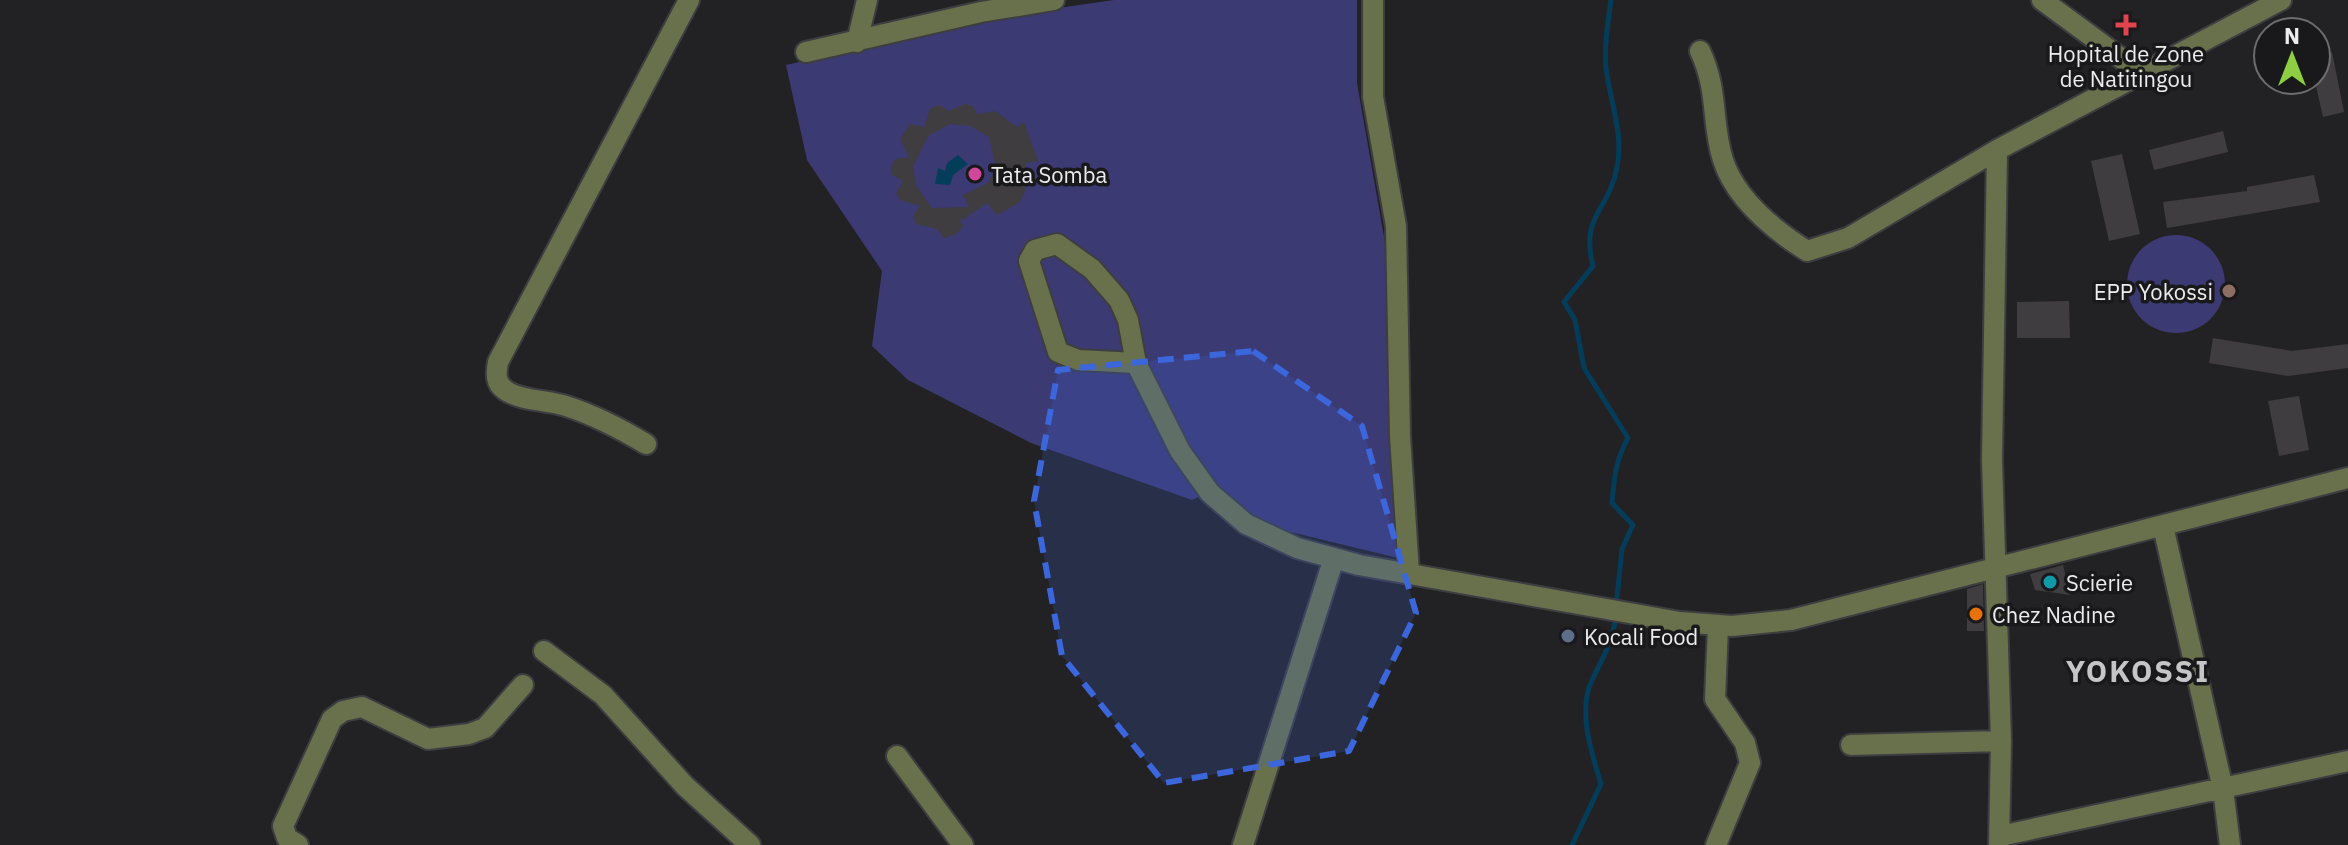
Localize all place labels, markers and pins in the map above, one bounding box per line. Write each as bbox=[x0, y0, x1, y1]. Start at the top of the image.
marker: Hopital de Zone de Natitingou bbox=[2115, 14, 2137, 36]
place label: Hopital de Zone de Natitingou bbox=[2048, 39, 2204, 93]
place label: Tata Somba bbox=[991, 160, 1108, 189]
marker: Tata Somba bbox=[966, 165, 984, 183]
place label: EPP Yokossi bbox=[2094, 277, 2213, 306]
marker: EPP Yokossi bbox=[2220, 282, 2238, 300]
place label: Scierie bbox=[2066, 568, 2133, 597]
marker: Scierie bbox=[2041, 573, 2059, 591]
place label: Chez Nadine bbox=[1992, 600, 2116, 629]
marker: Chez Nadine bbox=[1967, 605, 1985, 623]
place label: Kocali Food bbox=[1584, 622, 1698, 651]
marker: Kocali Food bbox=[1559, 627, 1577, 645]

